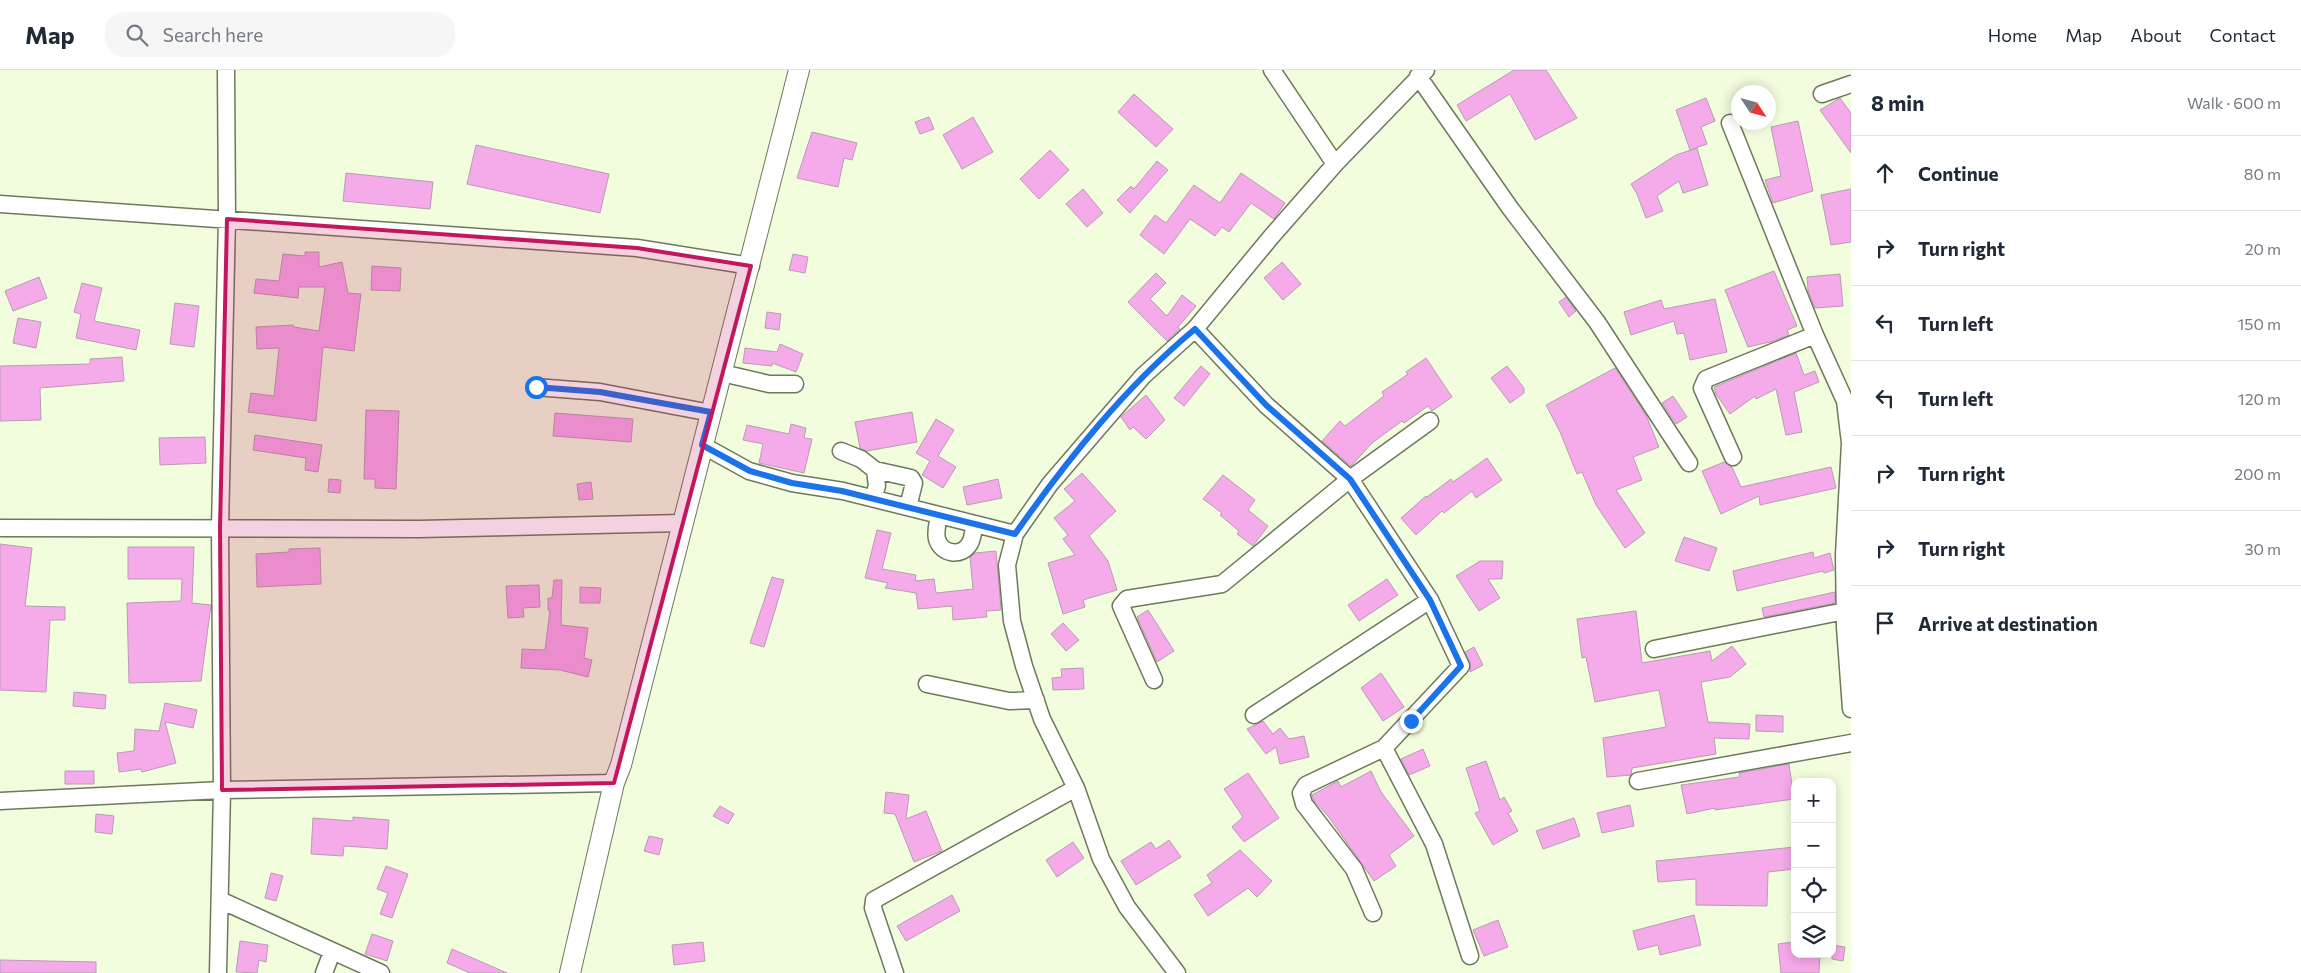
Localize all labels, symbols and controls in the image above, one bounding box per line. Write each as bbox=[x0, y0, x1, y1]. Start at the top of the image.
search box bbox=[105, 12, 455, 57]
text: Map bbox=[25, 20, 75, 49]
icon: search bbox=[123, 21, 151, 49]
text: Search here bbox=[163, 23, 263, 46]
text: Home bbox=[1988, 24, 2037, 46]
text: Map bbox=[2065, 24, 2102, 46]
text: About bbox=[2130, 24, 2182, 46]
text: Contact bbox=[2210, 24, 2276, 46]
north arrow bbox=[1731, 85, 1776, 130]
text: 8 min bbox=[1871, 90, 1924, 115]
text: Walk · 600 m bbox=[2187, 93, 2281, 112]
icon: ahead bbox=[1871, 159, 1899, 187]
text: Continue bbox=[1918, 162, 1998, 185]
text: 80 m bbox=[2244, 164, 2281, 183]
icon: right bbox=[1871, 234, 1899, 262]
text: Turn right bbox=[1918, 237, 2005, 260]
text: 20 m bbox=[2245, 239, 2281, 258]
icon: left bbox=[1871, 309, 1899, 337]
text: Turn left bbox=[1918, 312, 1993, 335]
text: 150 m bbox=[2238, 314, 2281, 333]
route start bbox=[525, 376, 548, 399]
icon: left bbox=[1871, 384, 1899, 412]
text: Turn left bbox=[1918, 387, 1993, 410]
text: 120 m bbox=[2238, 389, 2281, 408]
icon: right bbox=[1871, 459, 1899, 487]
text: Turn right bbox=[1918, 462, 2005, 485]
text: 200 m bbox=[2234, 464, 2281, 483]
icon: right bbox=[1871, 534, 1899, 562]
text: Turn right bbox=[1918, 537, 2005, 560]
text: 30 m bbox=[2244, 539, 2281, 558]
icon: arrive bbox=[1871, 609, 1899, 637]
text: Arrive at destination bbox=[1918, 612, 2098, 635]
route end bbox=[1400, 710, 1423, 733]
map controls bbox=[1791, 778, 1836, 958]
button: + bbox=[1791, 778, 1836, 823]
button: − bbox=[1791, 823, 1836, 868]
button: locate bbox=[1791, 868, 1836, 913]
button: layers bbox=[1791, 913, 1836, 958]

